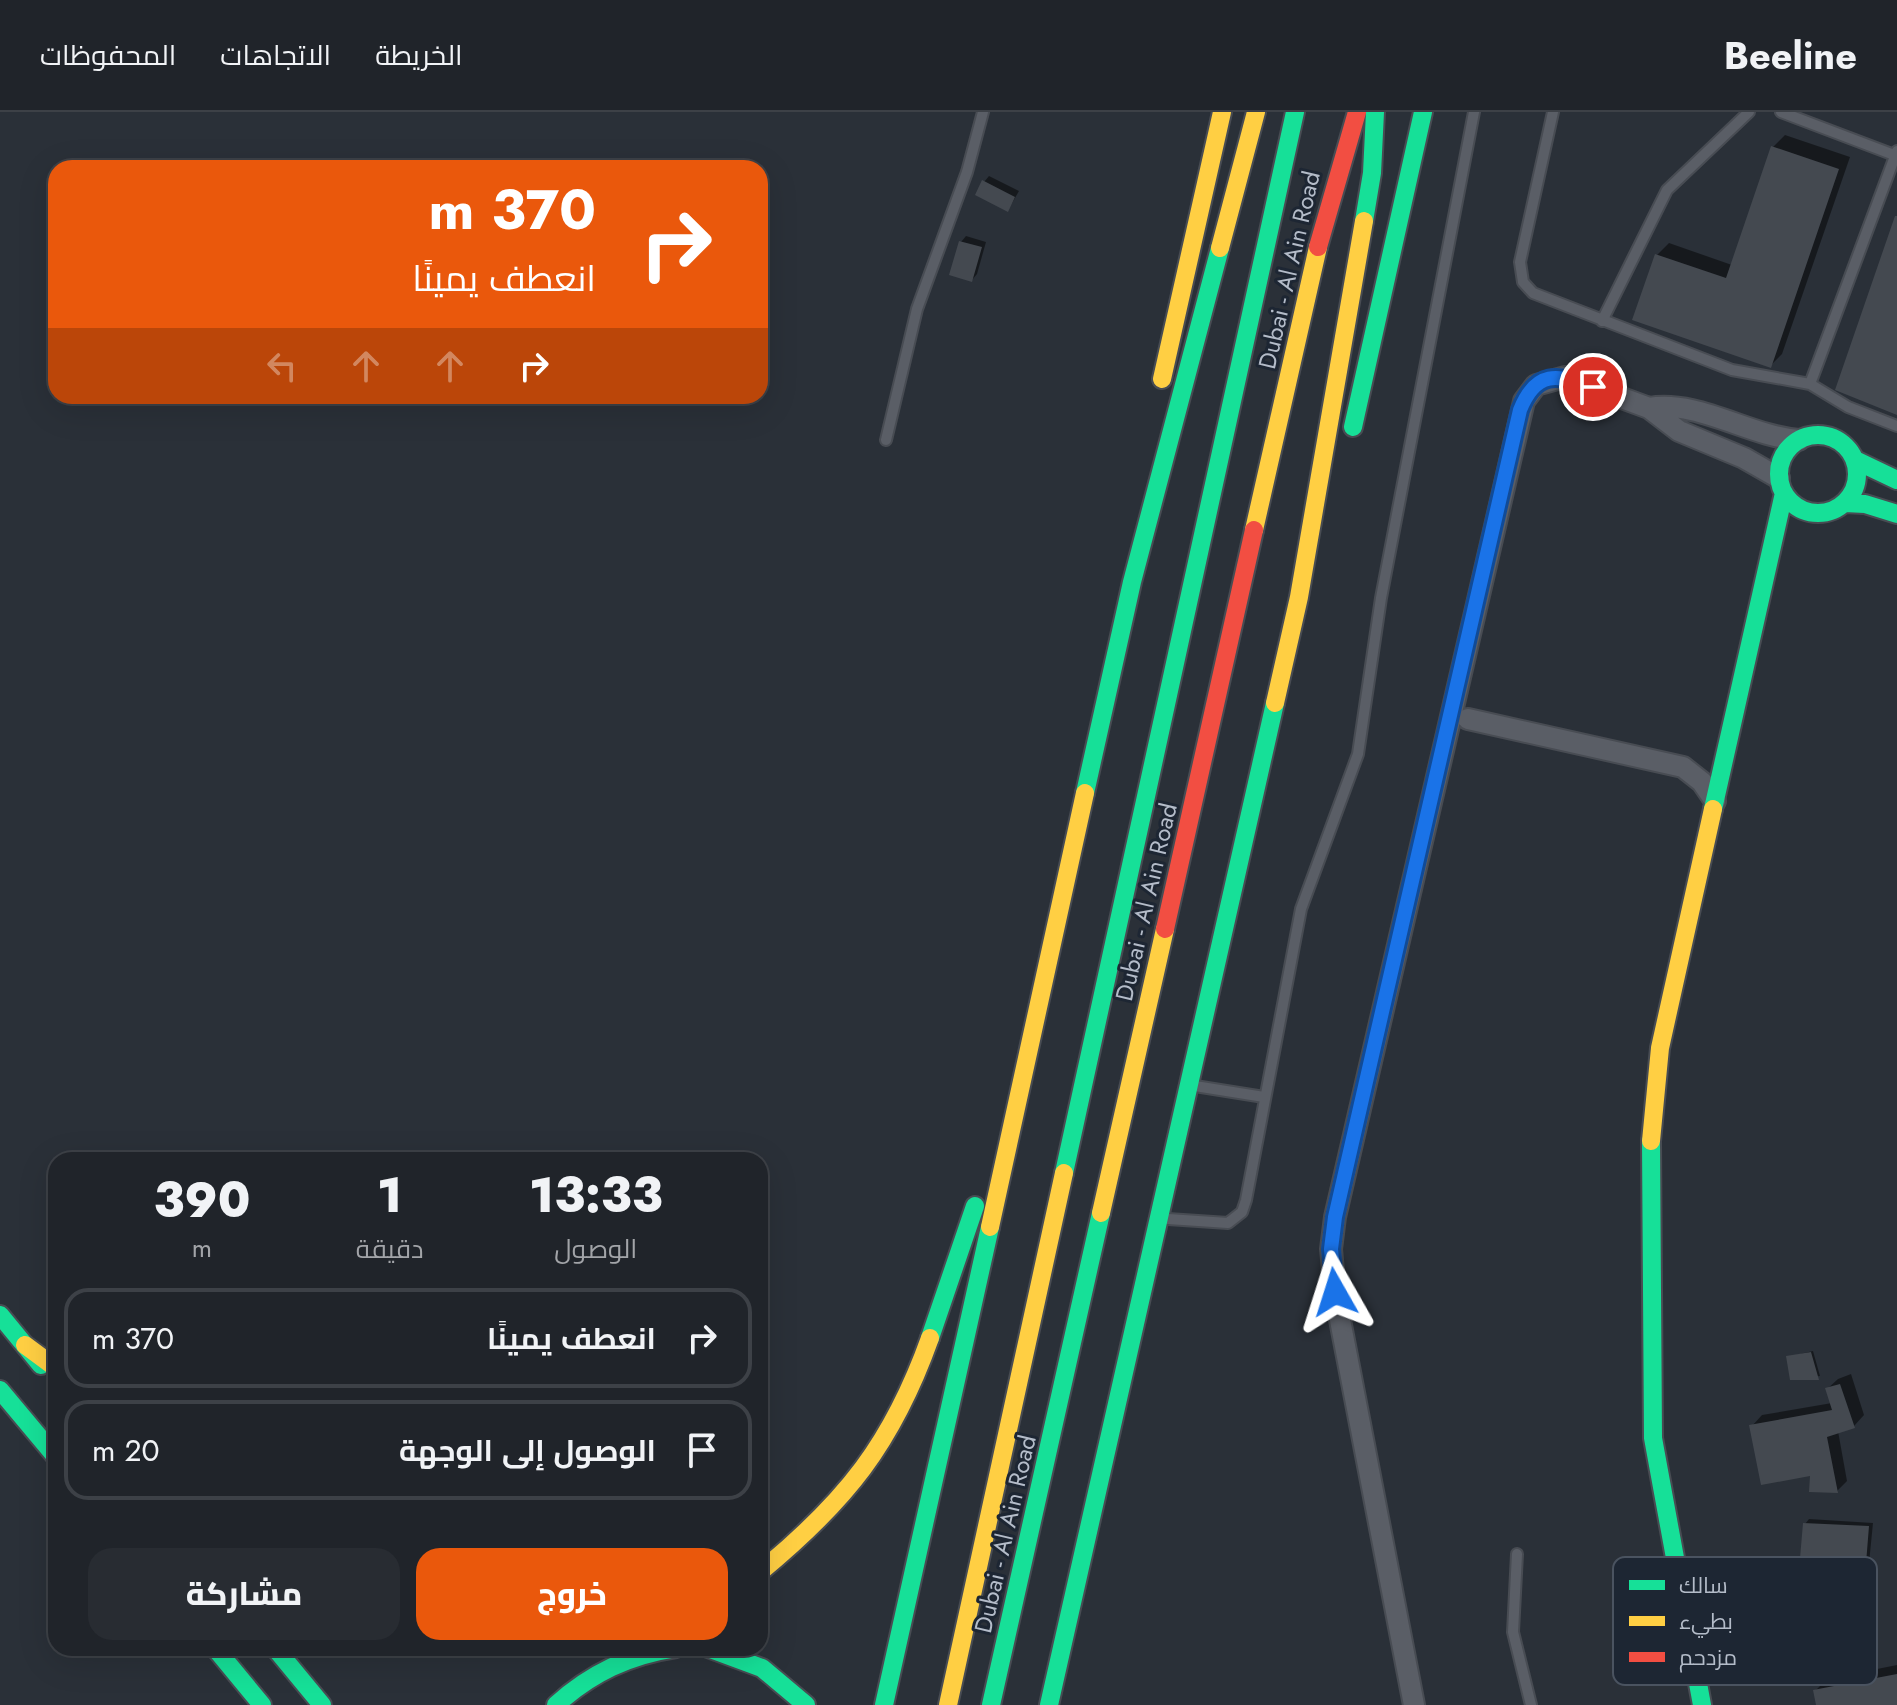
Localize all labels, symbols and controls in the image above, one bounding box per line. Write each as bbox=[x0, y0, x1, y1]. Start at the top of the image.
text: Beeline bbox=[1724, 28, 1857, 83]
text: المحفوظات bbox=[40, 35, 176, 76]
text: الاتجاهات bbox=[220, 35, 331, 76]
text: الخريطة bbox=[375, 35, 463, 76]
street label: Dubai - Al Ain Road bbox=[1249, 168, 1329, 372]
text: 370 m bbox=[428, 169, 596, 250]
icon: right bbox=[624, 192, 728, 296]
text: انعطف يمينًا bbox=[412, 252, 596, 304]
icon: left bbox=[260, 344, 304, 388]
icon: ahead bbox=[344, 344, 388, 388]
icon: ahead bbox=[428, 344, 472, 388]
icon: right bbox=[512, 344, 556, 388]
pin bbox=[1559, 353, 1627, 421]
icon: arrive bbox=[1571, 365, 1615, 409]
street label: Dubai - Al Ain Road bbox=[1106, 800, 1186, 1004]
text: 1 bbox=[377, 1161, 402, 1230]
text: 13:33 bbox=[529, 1161, 663, 1230]
text: 390 bbox=[153, 1166, 250, 1235]
text: m bbox=[192, 1229, 212, 1267]
text: دقيقة bbox=[356, 1230, 424, 1268]
text: الوصول bbox=[554, 1230, 637, 1268]
position arrow bbox=[1293, 1250, 1377, 1334]
icon: right bbox=[680, 1316, 724, 1360]
text: 370 m bbox=[92, 1317, 174, 1360]
text: انعطف يمينًا bbox=[487, 1317, 656, 1360]
icon: arrive bbox=[680, 1428, 724, 1472]
text: 20 m bbox=[92, 1429, 159, 1472]
text: الوصول إلى الوجهة bbox=[399, 1429, 656, 1472]
street label: Dubai - Al Ain Road bbox=[965, 1432, 1045, 1636]
button: مشاركة bbox=[88, 1548, 400, 1640]
button: خروج bbox=[416, 1548, 728, 1640]
legend bbox=[1613, 1557, 1877, 1685]
text: سالك bbox=[1679, 1569, 1728, 1601]
text: بطيء bbox=[1679, 1605, 1733, 1638]
text: مزدحم bbox=[1679, 1641, 1737, 1673]

